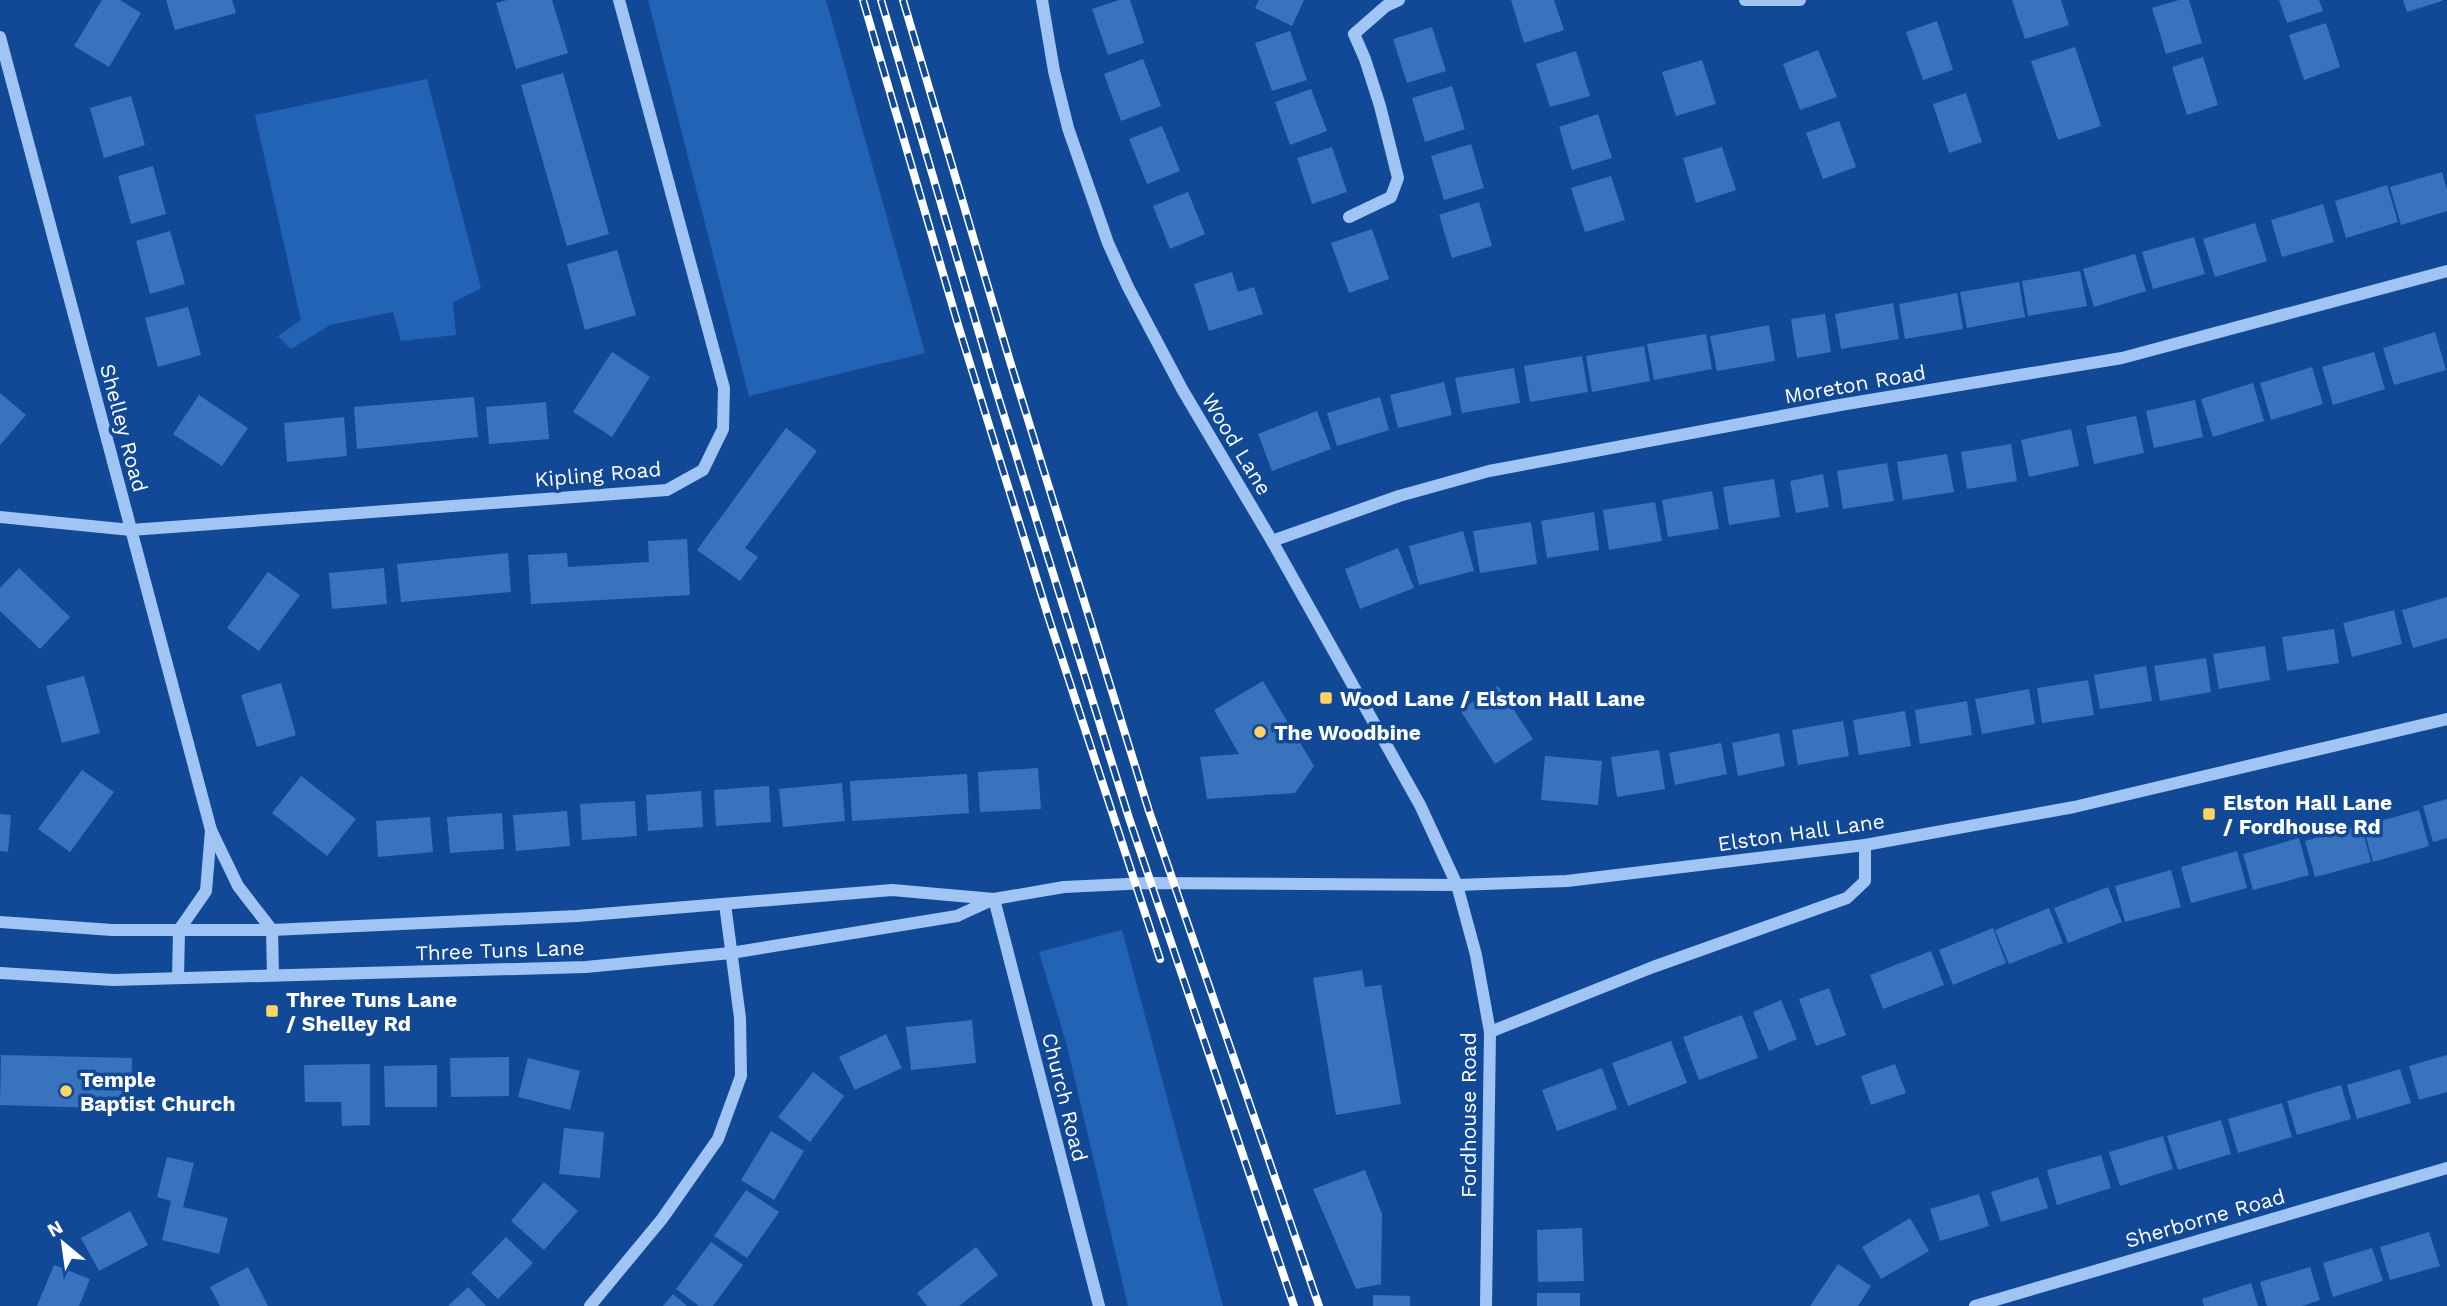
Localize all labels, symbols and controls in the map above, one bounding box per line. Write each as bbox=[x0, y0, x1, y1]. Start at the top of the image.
street label: Moreton Road bbox=[1782, 359, 1928, 409]
street label: Shelley Road bbox=[95, 361, 153, 495]
street label: Wood Lane bbox=[1197, 388, 1277, 500]
street label: Kipling Road bbox=[534, 456, 662, 492]
place label: Wood Lane / Elston Hall Lane bbox=[1340, 686, 1645, 711]
marker: Wood Lane / Elston Hall Lane bbox=[1318, 690, 1334, 706]
place label: The Woodbine bbox=[1274, 720, 1421, 745]
marker: The Woodbine bbox=[1252, 724, 1268, 740]
place label: Elston Hall Lane / Fordhouse Rd bbox=[2223, 790, 2392, 839]
marker: Elston Hall Lane / Fordhouse Rd bbox=[2201, 806, 2217, 822]
street label: Elston Hall Lane bbox=[1716, 808, 1886, 856]
street label: Three Tuns Lane bbox=[415, 935, 585, 965]
place label: Three Tuns Lane / Shelley Rd bbox=[286, 987, 457, 1036]
marker: Three Tuns Lane / Shelley Rd bbox=[264, 1003, 280, 1019]
street label: Church Road bbox=[1037, 1030, 1093, 1164]
street label: Fordhouse Road bbox=[1456, 1032, 1481, 1198]
place label: Temple Baptist Church bbox=[80, 1067, 235, 1116]
marker: Temple Baptist Church bbox=[58, 1083, 74, 1099]
street label: Sherborne Road bbox=[2122, 1183, 2288, 1253]
north arrow bbox=[28, 1208, 98, 1278]
text: N bbox=[43, 1215, 67, 1242]

